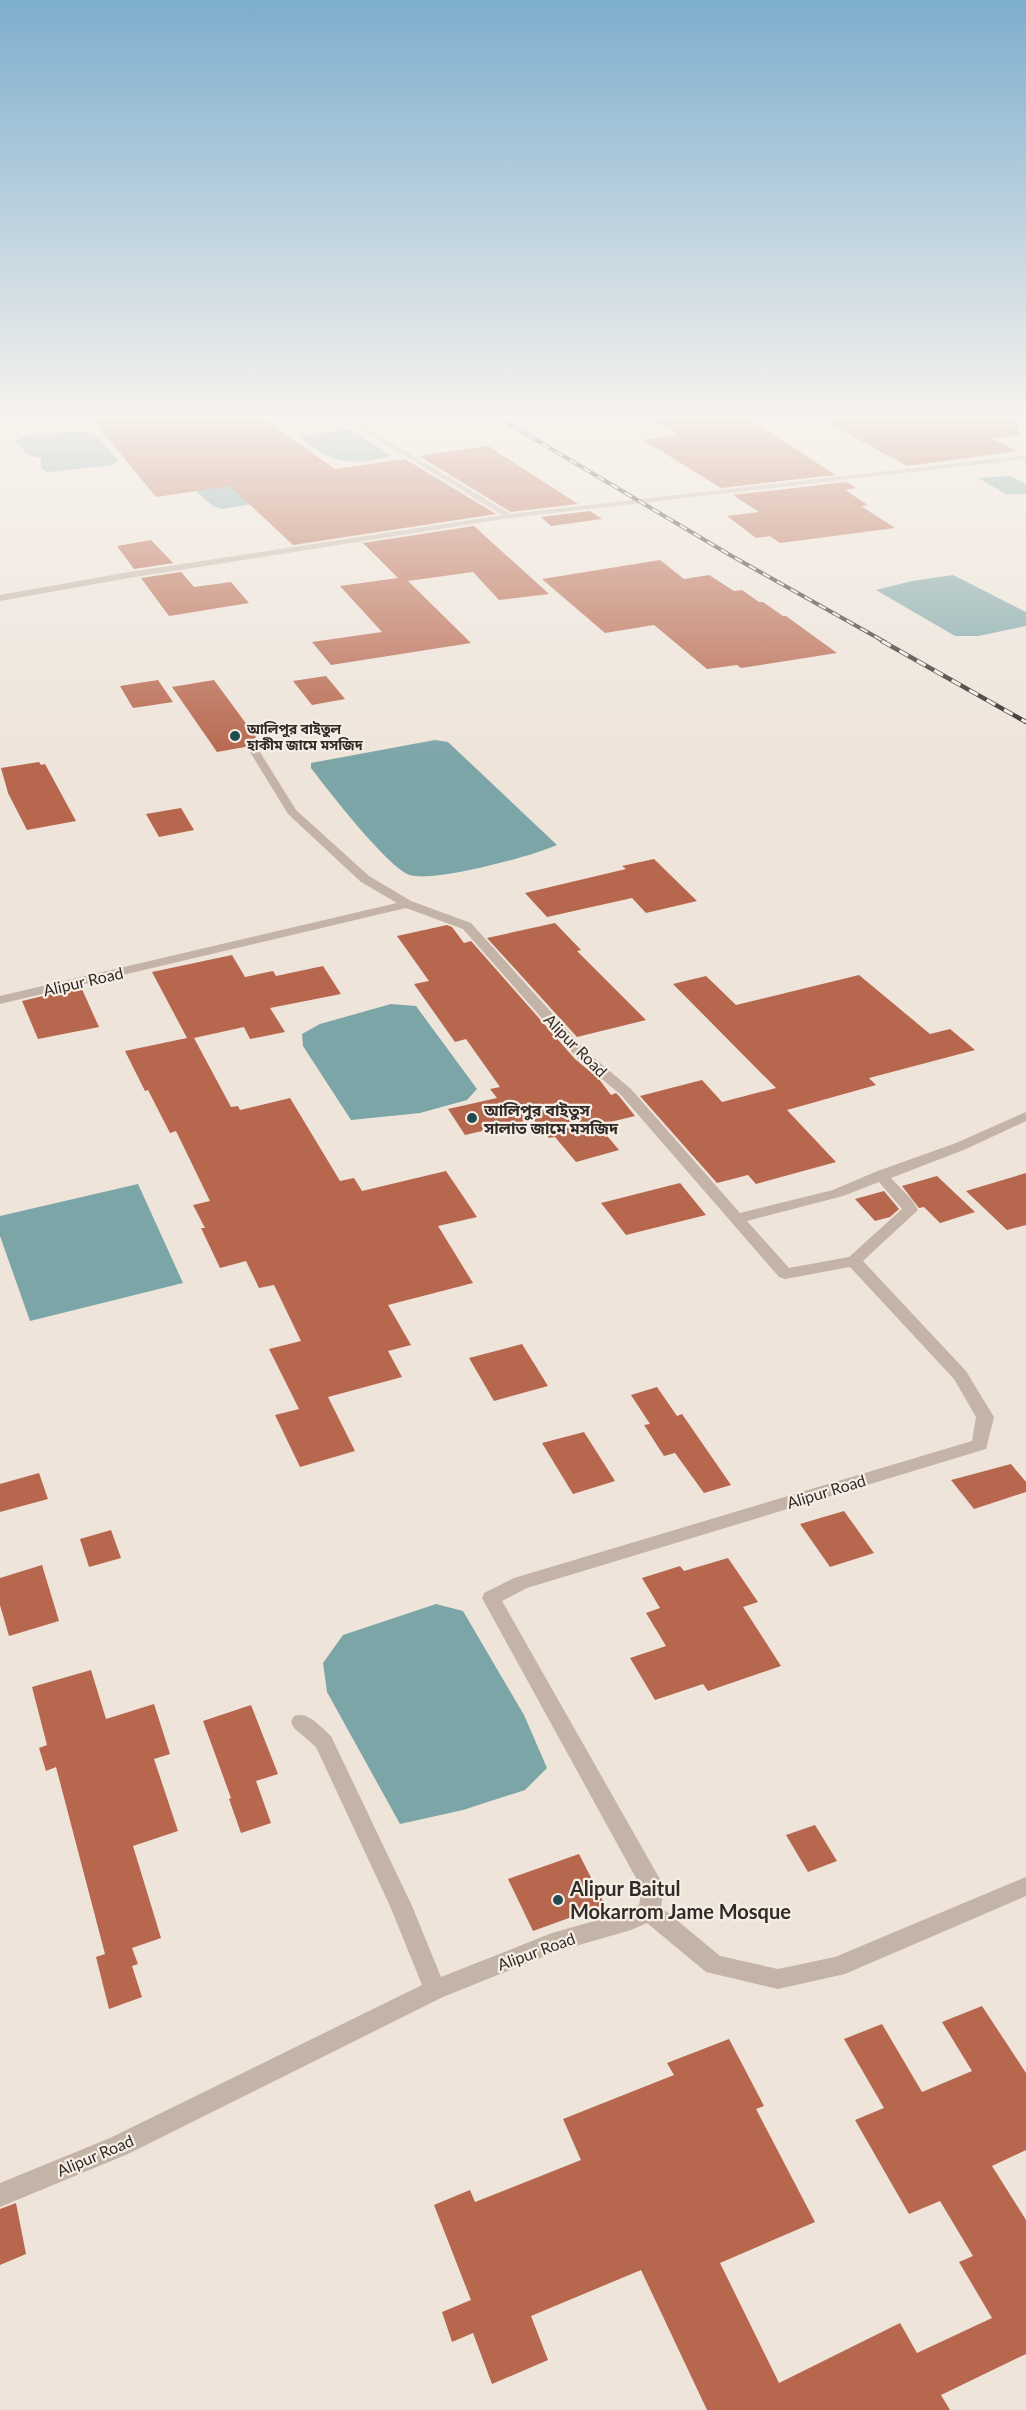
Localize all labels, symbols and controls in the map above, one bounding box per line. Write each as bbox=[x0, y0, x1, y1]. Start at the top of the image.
place label: আলিপুর বাইতুল হাকীম জামে মসজিদ bbox=[246, 720, 364, 753]
marker: আলিপুর বাইতুল হাকীম জামে মসজিদ bbox=[228, 729, 242, 743]
street label: Alipur Road bbox=[41, 963, 125, 999]
street label: Alipur Road bbox=[541, 1010, 611, 1080]
place label: আলিপুর বাইতুস সালাত জামে মসজিদ bbox=[483, 1100, 619, 1137]
marker: আলিপুর বাইতুস সালাত জামে মসজিদ bbox=[465, 1111, 479, 1125]
street label: Alipur Road bbox=[784, 1470, 868, 1512]
place label: Alipur Baitul Mokarrom Jame Mosque bbox=[569, 1876, 791, 1923]
marker: Alipur Baitul Mokarrom Jame Mosque bbox=[551, 1893, 565, 1907]
street label: Alipur Road bbox=[495, 1928, 577, 1974]
street label: Alipur Road bbox=[54, 2130, 136, 2180]

